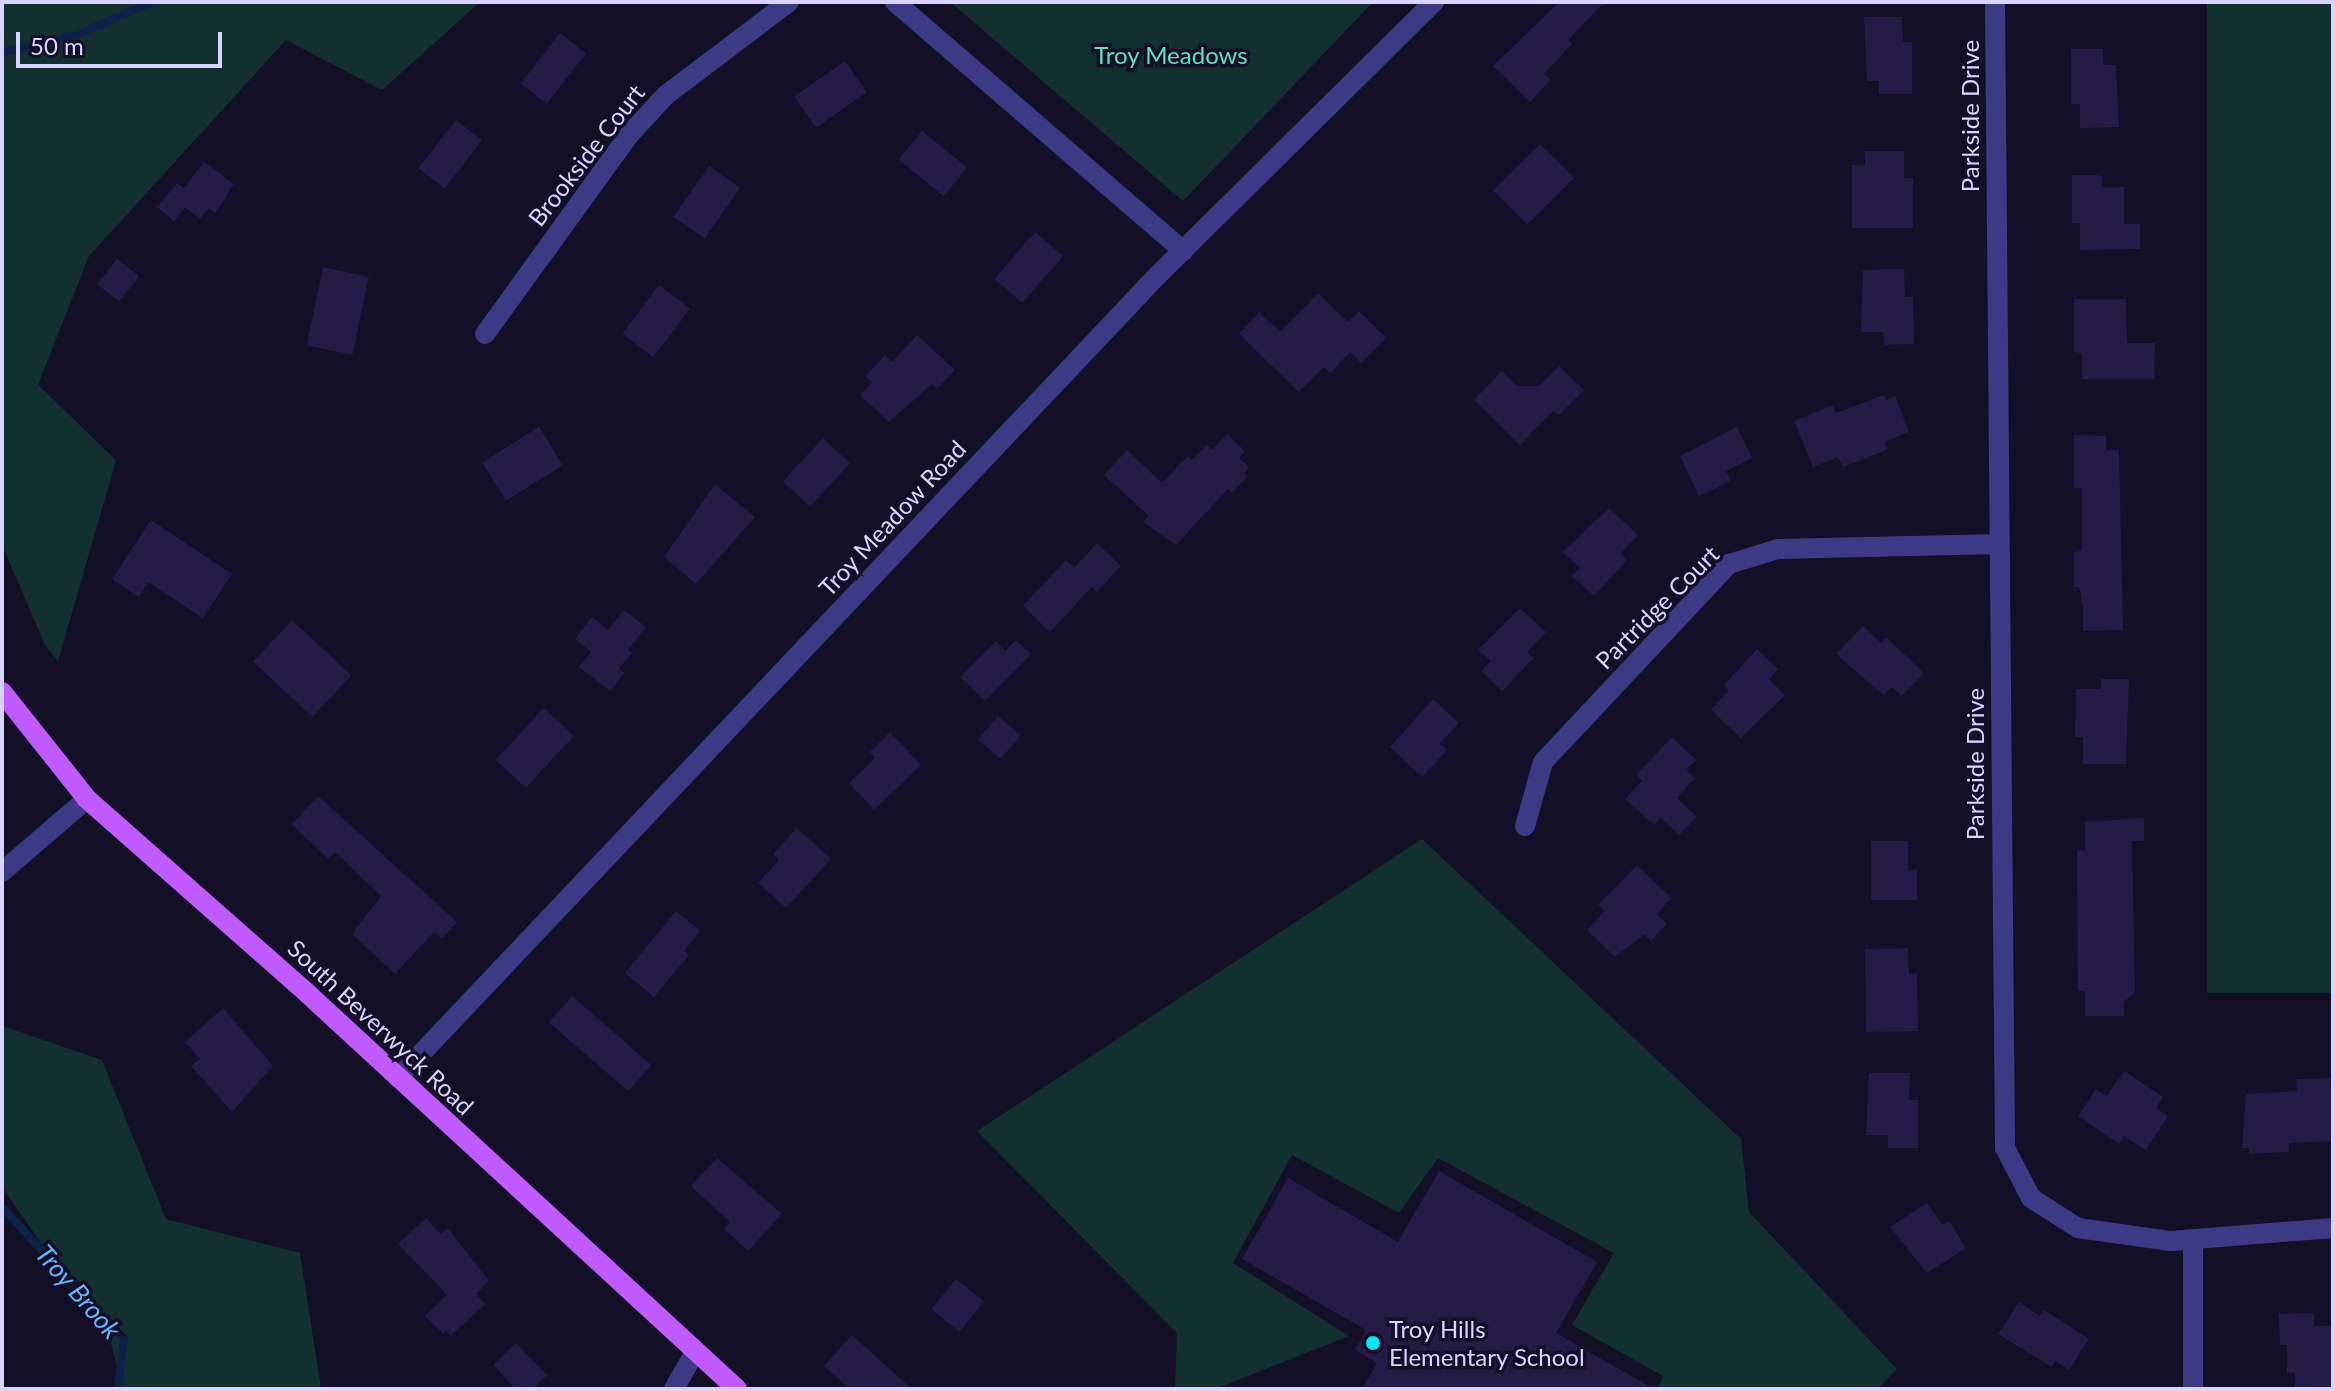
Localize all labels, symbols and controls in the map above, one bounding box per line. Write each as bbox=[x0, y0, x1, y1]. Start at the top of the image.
scale bar bbox=[20, 16, 226, 66]
text: 50 m bbox=[30, 31, 84, 60]
street label: Parkside Drive bbox=[1956, 40, 1984, 192]
park label: Troy Meadows bbox=[1094, 41, 1248, 69]
street label: Brookside Court bbox=[522, 79, 650, 231]
street label: Troy Meadow Road bbox=[812, 434, 972, 602]
street label: Partridge Court bbox=[1589, 539, 1725, 675]
street label: Parkside Drive bbox=[1961, 688, 1989, 840]
street label: South Beverwyck Road bbox=[282, 934, 480, 1120]
water label: Troy Brook bbox=[29, 1238, 127, 1346]
place label: Troy Hills Elementary School bbox=[1389, 1315, 1585, 1371]
marker: Troy Hills Elementary School bbox=[1364, 1334, 1382, 1352]

